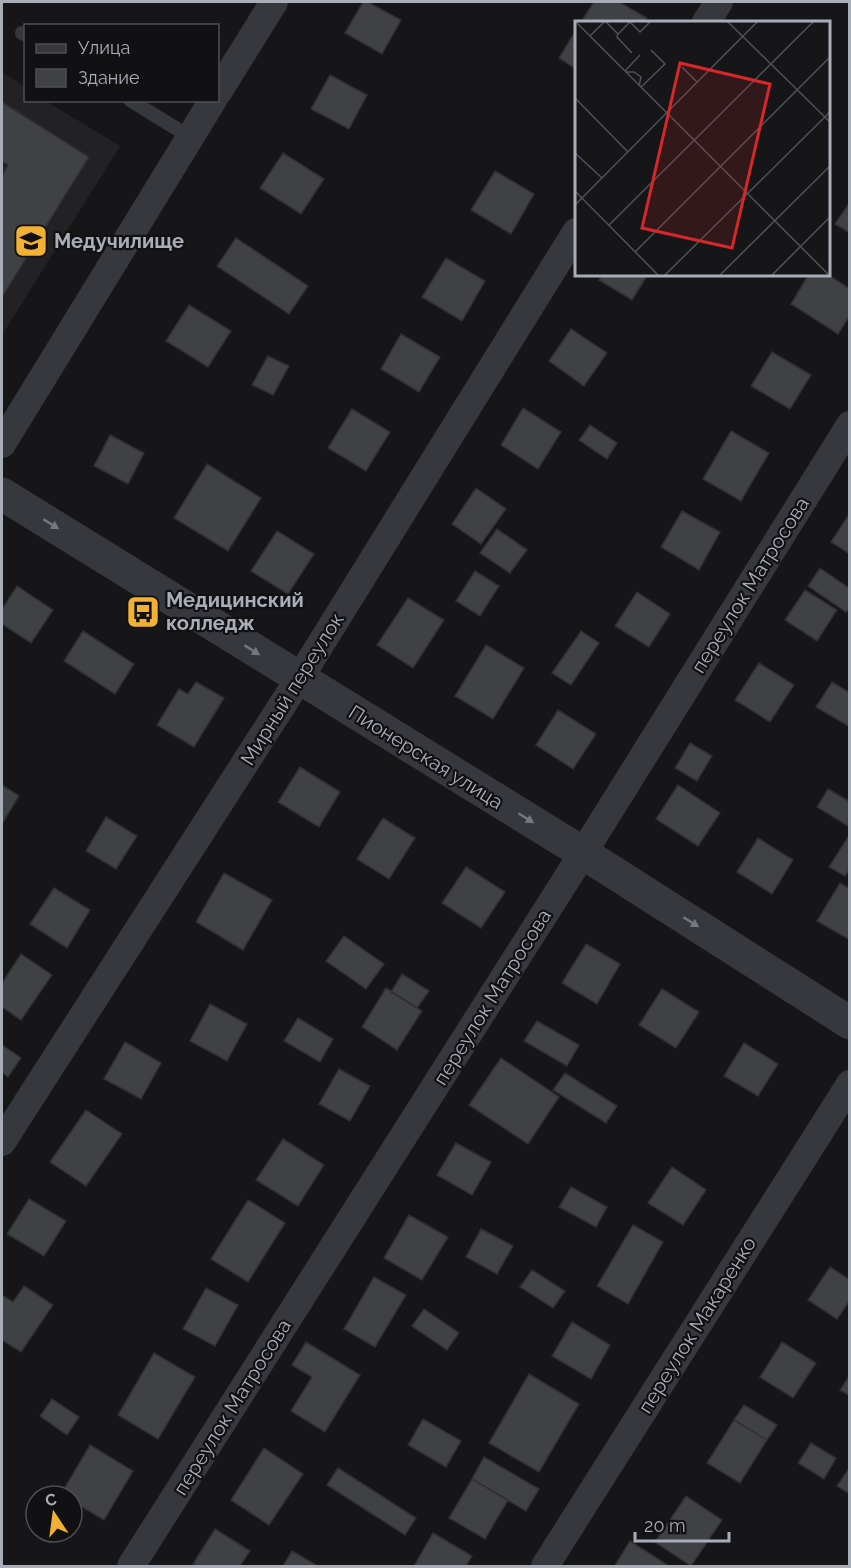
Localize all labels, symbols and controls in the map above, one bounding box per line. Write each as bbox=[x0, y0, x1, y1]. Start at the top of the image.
inset map bbox=[575, 21, 830, 276]
legend bbox=[24, 24, 219, 102]
text: Улица bbox=[78, 37, 130, 58]
text: Здание bbox=[78, 67, 140, 88]
school or university icon: Медучилище bbox=[13, 223, 49, 259]
place label: Медучилище bbox=[54, 229, 184, 253]
street label: переулок Матросова bbox=[686, 493, 814, 677]
one-way arrow bbox=[43, 519, 59, 530]
place label: Медицинский колледж bbox=[166, 588, 304, 635]
bus stop icon: Медицинский колледж bbox=[125, 594, 161, 630]
street label: Мирный переулок bbox=[235, 608, 349, 770]
one-way arrow bbox=[244, 644, 260, 655]
street label: Пионерская улица bbox=[344, 700, 508, 814]
one-way arrow bbox=[518, 813, 534, 824]
street label: переулок Матросова bbox=[428, 905, 556, 1089]
one-way arrow bbox=[683, 916, 699, 927]
street label: переулок Макаренко bbox=[633, 1232, 761, 1418]
street label: переулок Матросова bbox=[168, 1315, 296, 1499]
north arrow bbox=[24, 1484, 84, 1544]
text: С bbox=[43, 1489, 58, 1510]
scale bar bbox=[635, 1505, 730, 1543]
text: 20 m bbox=[644, 1515, 686, 1536]

